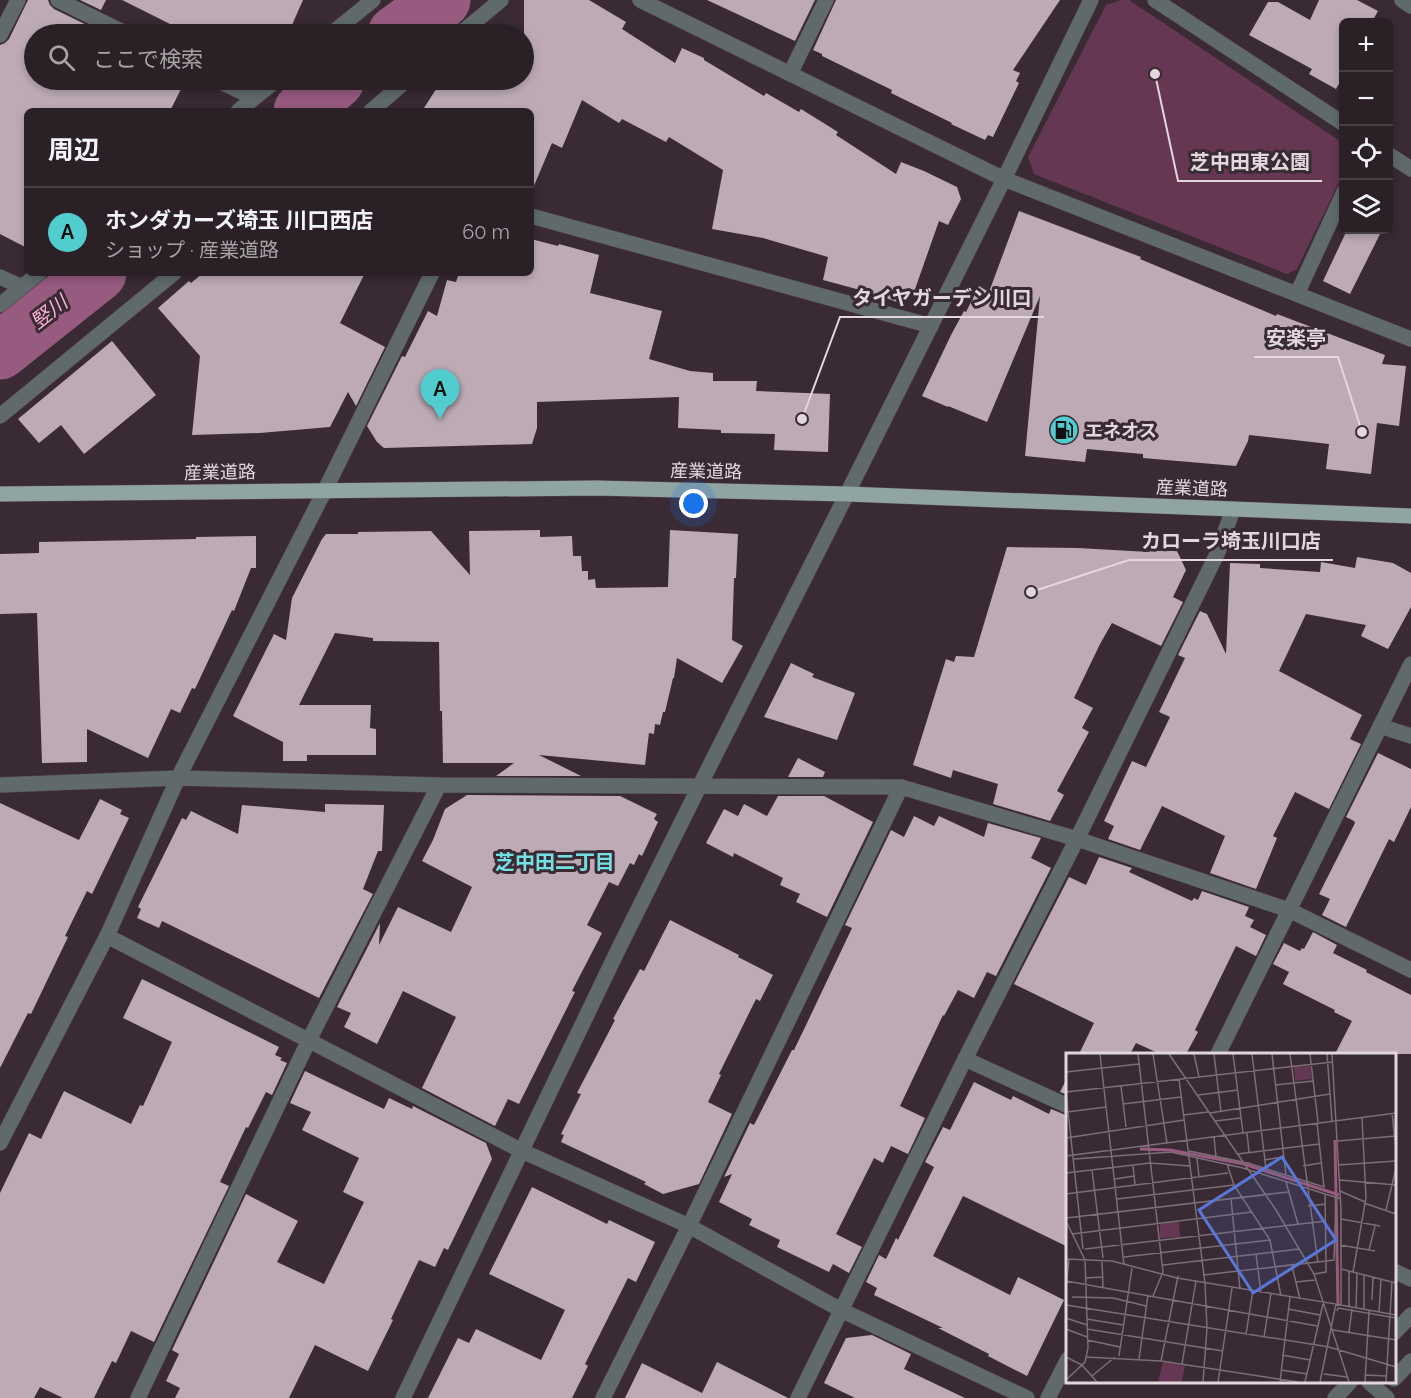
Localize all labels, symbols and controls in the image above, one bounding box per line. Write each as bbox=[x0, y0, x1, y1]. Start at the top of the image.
map controls bbox=[1339, 18, 1393, 234]
button: + bbox=[1339, 18, 1393, 72]
search box bbox=[24, 24, 534, 90]
icon: search bbox=[45, 41, 78, 74]
text: ここで検索 bbox=[93, 46, 203, 72]
button: − bbox=[1339, 72, 1393, 126]
button: locate bbox=[1339, 126, 1393, 180]
text: 周辺 bbox=[48, 135, 100, 165]
callout: 芝中田東公園 bbox=[1178, 143, 1322, 181]
text: 芝中田東公園 bbox=[1190, 150, 1310, 174]
button: layers bbox=[1339, 180, 1393, 234]
text: ホンダカーズ埼玉 川口西店 bbox=[105, 207, 373, 233]
text: A bbox=[61, 220, 74, 244]
text: 60 m bbox=[462, 220, 510, 244]
text: ショップ · 産業道路 bbox=[105, 238, 279, 262]
callout: タイヤガーデン川口 bbox=[840, 279, 1044, 317]
text: タイヤガーデン川口 bbox=[852, 286, 1032, 310]
water label: 竪川 bbox=[26, 289, 74, 334]
callout: 安楽亭 bbox=[1254, 319, 1338, 357]
text: 安楽亭 bbox=[1266, 326, 1326, 350]
pin: A bbox=[420, 370, 460, 419]
fuel station icon: エネオス bbox=[1048, 414, 1080, 446]
place label: エネオス bbox=[1085, 420, 1157, 441]
street label: 産業道路 bbox=[670, 460, 742, 482]
street label: 産業道路 bbox=[184, 461, 256, 483]
street label: 産業道路 bbox=[1156, 476, 1228, 500]
your location bbox=[679, 489, 708, 518]
callout: カローラ埼玉川口店 bbox=[1129, 522, 1333, 560]
text: カローラ埼玉川口店 bbox=[1141, 529, 1321, 553]
district label: 芝中田二丁目 bbox=[495, 850, 615, 874]
inset map bbox=[1066, 1053, 1396, 1383]

